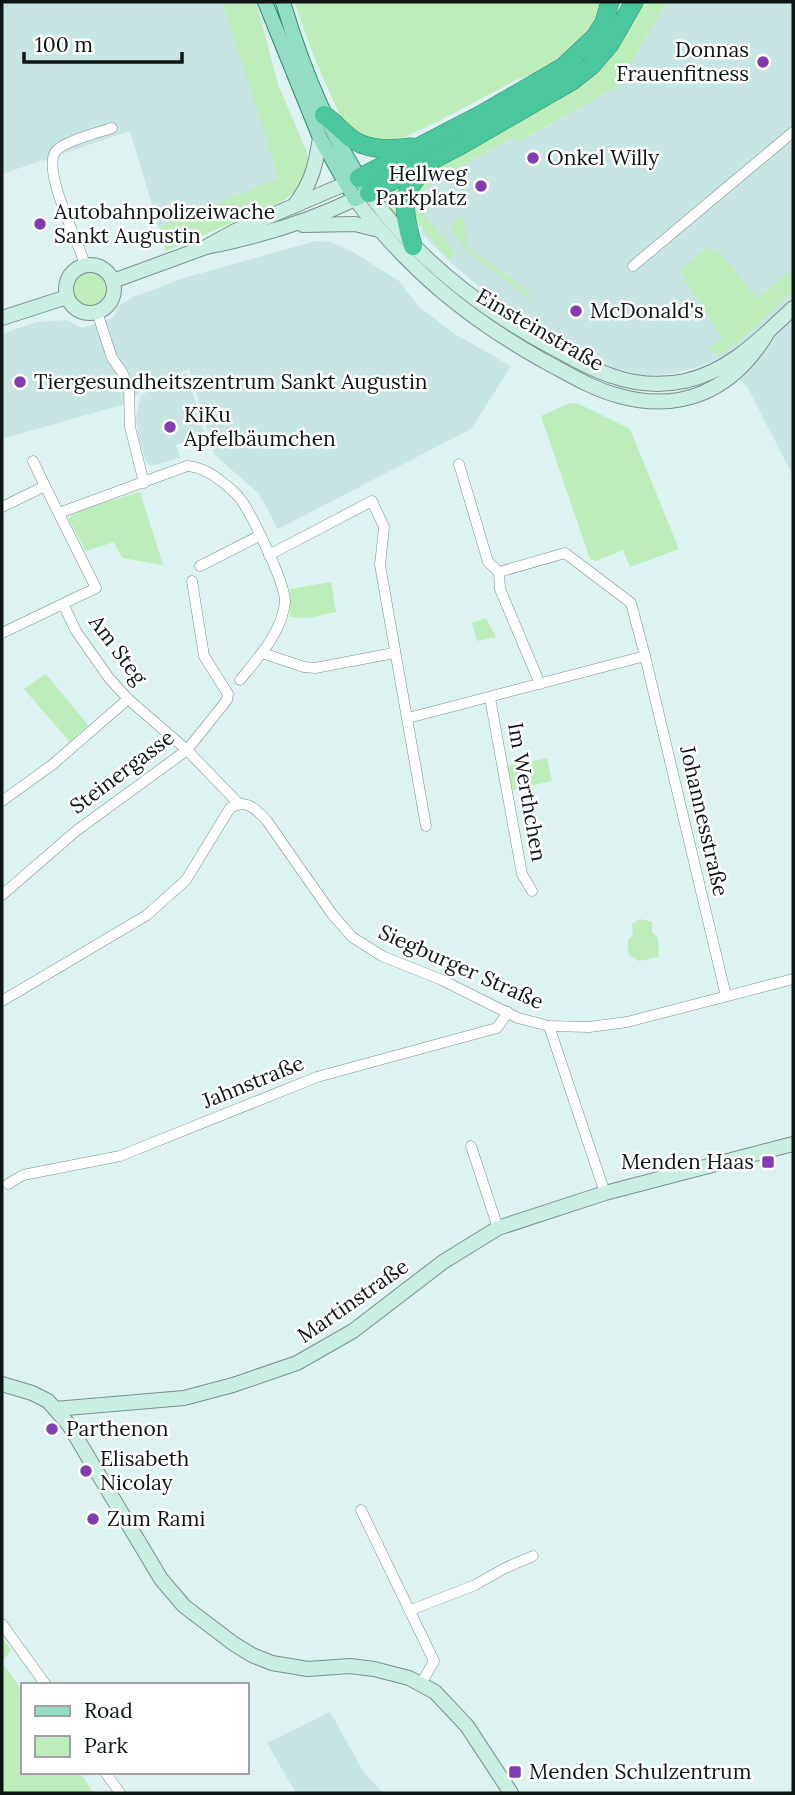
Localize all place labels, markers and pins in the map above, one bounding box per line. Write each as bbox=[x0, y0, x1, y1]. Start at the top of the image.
place label: Donnas Frauenfitness bbox=[616, 36, 749, 87]
marker: Donnas Frauenfitness bbox=[755, 54, 771, 70]
place label: Onkel Willy bbox=[547, 144, 659, 171]
marker: Onkel Willy bbox=[525, 150, 541, 166]
place label: Hellweg Parkplatz bbox=[376, 160, 467, 211]
marker: Hellweg Parkplatz bbox=[473, 178, 489, 194]
place label: Autobahnpolizeiwache Sankt Augustin bbox=[53, 198, 275, 249]
marker: Autobahnpolizeiwache Sankt Augustin bbox=[32, 216, 48, 232]
place label: McDonald's bbox=[590, 297, 704, 324]
marker: McDonald's bbox=[568, 303, 584, 319]
place label: Tiergesundheitszentrum Sankt Augustin bbox=[34, 368, 428, 395]
marker: Tiergesundheitszentrum Sankt Augustin bbox=[12, 374, 28, 390]
place label: KiKu Apfelbäumchen bbox=[183, 401, 336, 452]
marker: KiKu Apfelbäumchen bbox=[162, 419, 178, 435]
place label: Menden Haas bbox=[621, 1148, 754, 1175]
marker: Menden Haas bbox=[760, 1154, 776, 1170]
place label: Parthenon bbox=[66, 1415, 169, 1442]
marker: Parthenon bbox=[44, 1421, 60, 1437]
place label: Elisabeth Nicolay bbox=[100, 1445, 189, 1496]
marker: Elisabeth Nicolay bbox=[78, 1463, 94, 1479]
place label: Zum Rami bbox=[107, 1505, 205, 1532]
marker: Zum Rami bbox=[85, 1511, 101, 1527]
place label: Menden Schulzentrum bbox=[529, 1758, 752, 1785]
marker: Menden Schulzentrum bbox=[507, 1764, 523, 1780]

